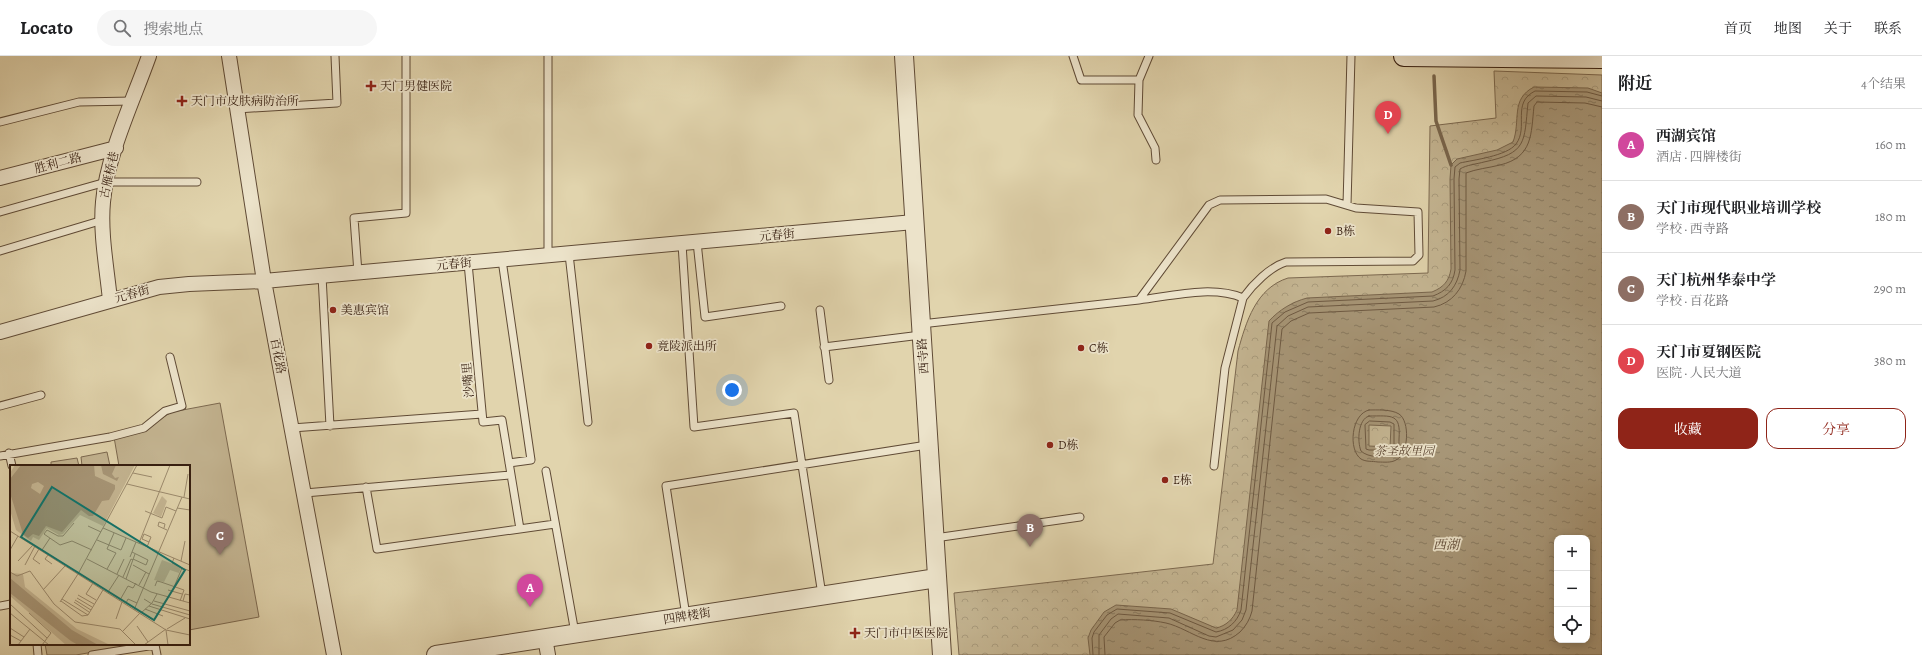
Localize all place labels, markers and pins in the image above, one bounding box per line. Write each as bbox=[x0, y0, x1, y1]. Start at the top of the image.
place label: 天门男健医院 bbox=[380, 78, 452, 94]
marker: 天门男健医院 bbox=[365, 80, 377, 92]
place label: 天门市皮肤病防治所 bbox=[191, 93, 299, 109]
marker: 天门市皮肤病防治所 bbox=[176, 95, 188, 107]
pin: D bbox=[1375, 101, 1401, 134]
place label: B栋 bbox=[1336, 223, 1355, 239]
marker: B栋 bbox=[1323, 226, 1333, 236]
place label: 美惠宾馆 bbox=[341, 302, 389, 318]
marker: 美惠宾馆 bbox=[328, 305, 338, 315]
place label: 竟陵派出所 bbox=[657, 338, 717, 354]
place label: C栋 bbox=[1089, 340, 1109, 356]
marker: 竟陵派出所 bbox=[644, 341, 654, 351]
marker: C栋 bbox=[1076, 343, 1086, 353]
place label: D栋 bbox=[1058, 437, 1078, 453]
marker: D栋 bbox=[1045, 440, 1055, 450]
place label: E栋 bbox=[1173, 472, 1192, 488]
marker: E栋 bbox=[1160, 475, 1170, 485]
pin: B bbox=[1017, 514, 1043, 547]
pin: C bbox=[207, 522, 233, 555]
pin: A bbox=[517, 574, 543, 607]
place label: 天门市中医医院 bbox=[864, 625, 948, 641]
marker: 天门市中医医院 bbox=[849, 627, 861, 639]

